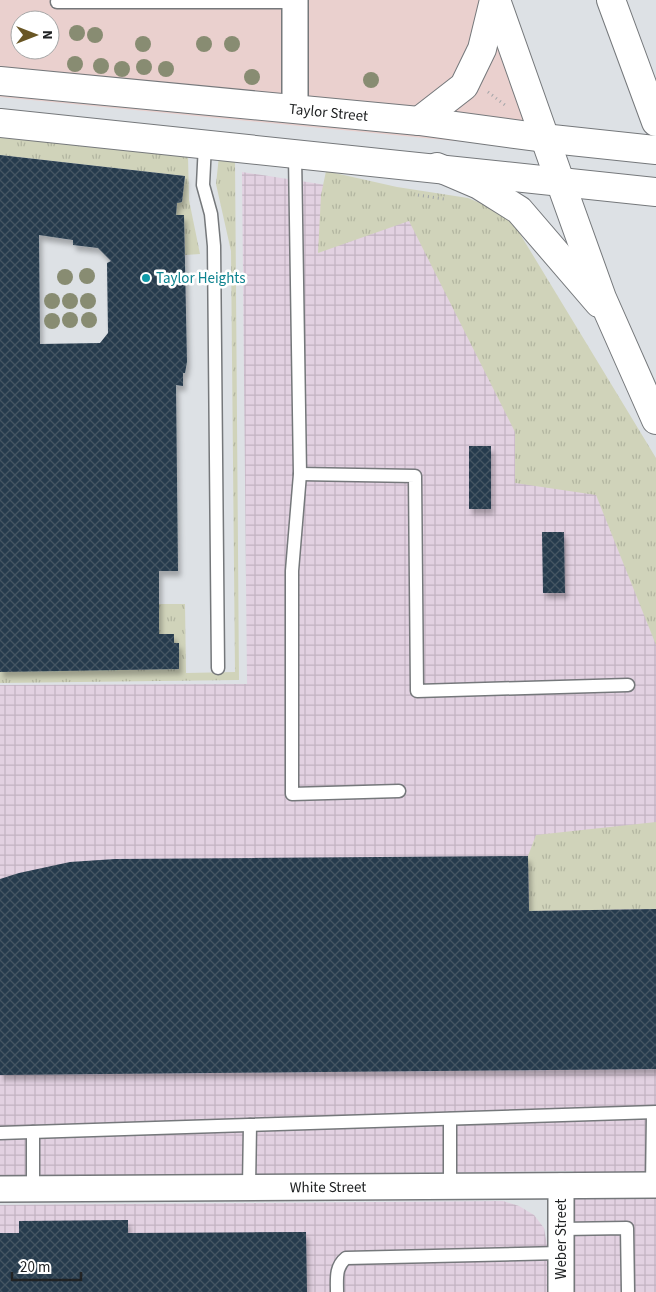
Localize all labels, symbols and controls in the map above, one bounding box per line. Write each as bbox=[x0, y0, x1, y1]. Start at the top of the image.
north arrow bbox=[10, 10, 60, 60]
text: N bbox=[37, 30, 57, 40]
street label: Taylor Street bbox=[288, 98, 369, 127]
place label: Taylor Heights bbox=[156, 268, 246, 289]
marker: Taylor Heights bbox=[140, 272, 152, 284]
street label: White Street bbox=[290, 1176, 366, 1198]
street label: Weber Street bbox=[551, 1199, 572, 1279]
scale bar bbox=[12, 1250, 81, 1282]
text: 20 m bbox=[20, 1257, 50, 1278]

